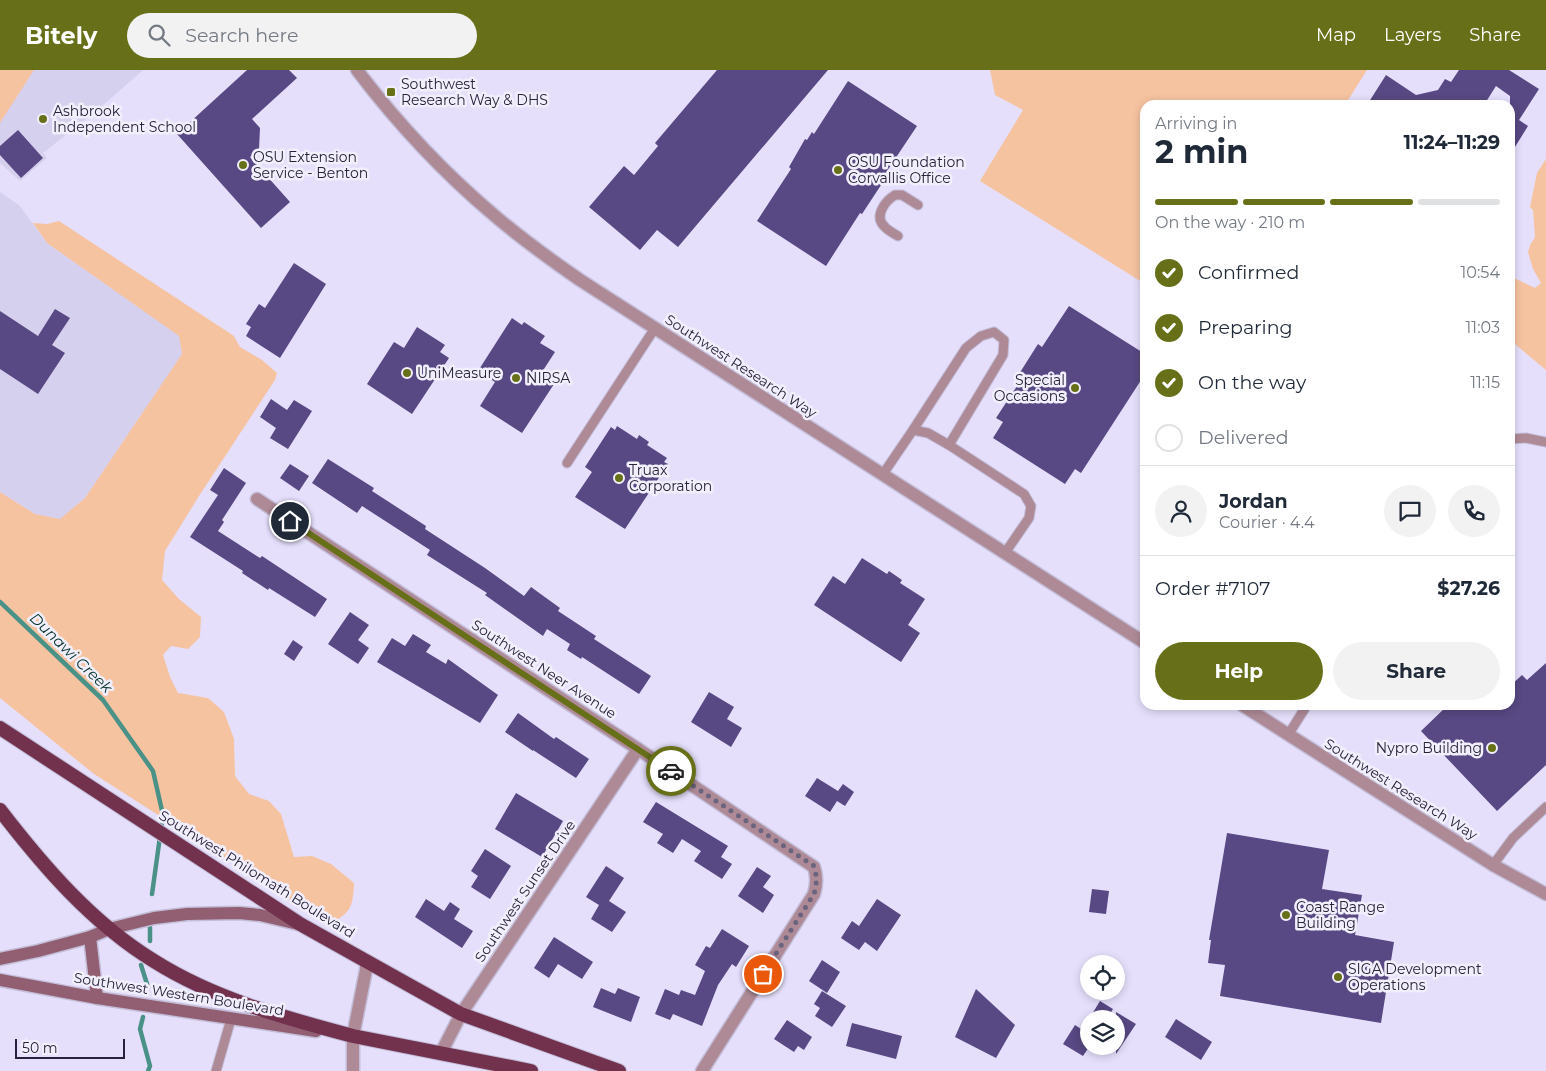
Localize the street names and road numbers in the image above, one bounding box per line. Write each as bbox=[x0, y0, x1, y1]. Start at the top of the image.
street label: Southwest Research Way bbox=[662, 310, 821, 422]
street label: Southwest Neer Avenue bbox=[468, 615, 620, 723]
street label: Southwest Research Way bbox=[1321, 734, 1481, 844]
street label: Southwest Philomath Boulevard bbox=[156, 806, 358, 942]
street label: Southwest Sunset Drive bbox=[471, 817, 579, 965]
street label: Southwest Western Boulevard bbox=[73, 968, 285, 1020]

